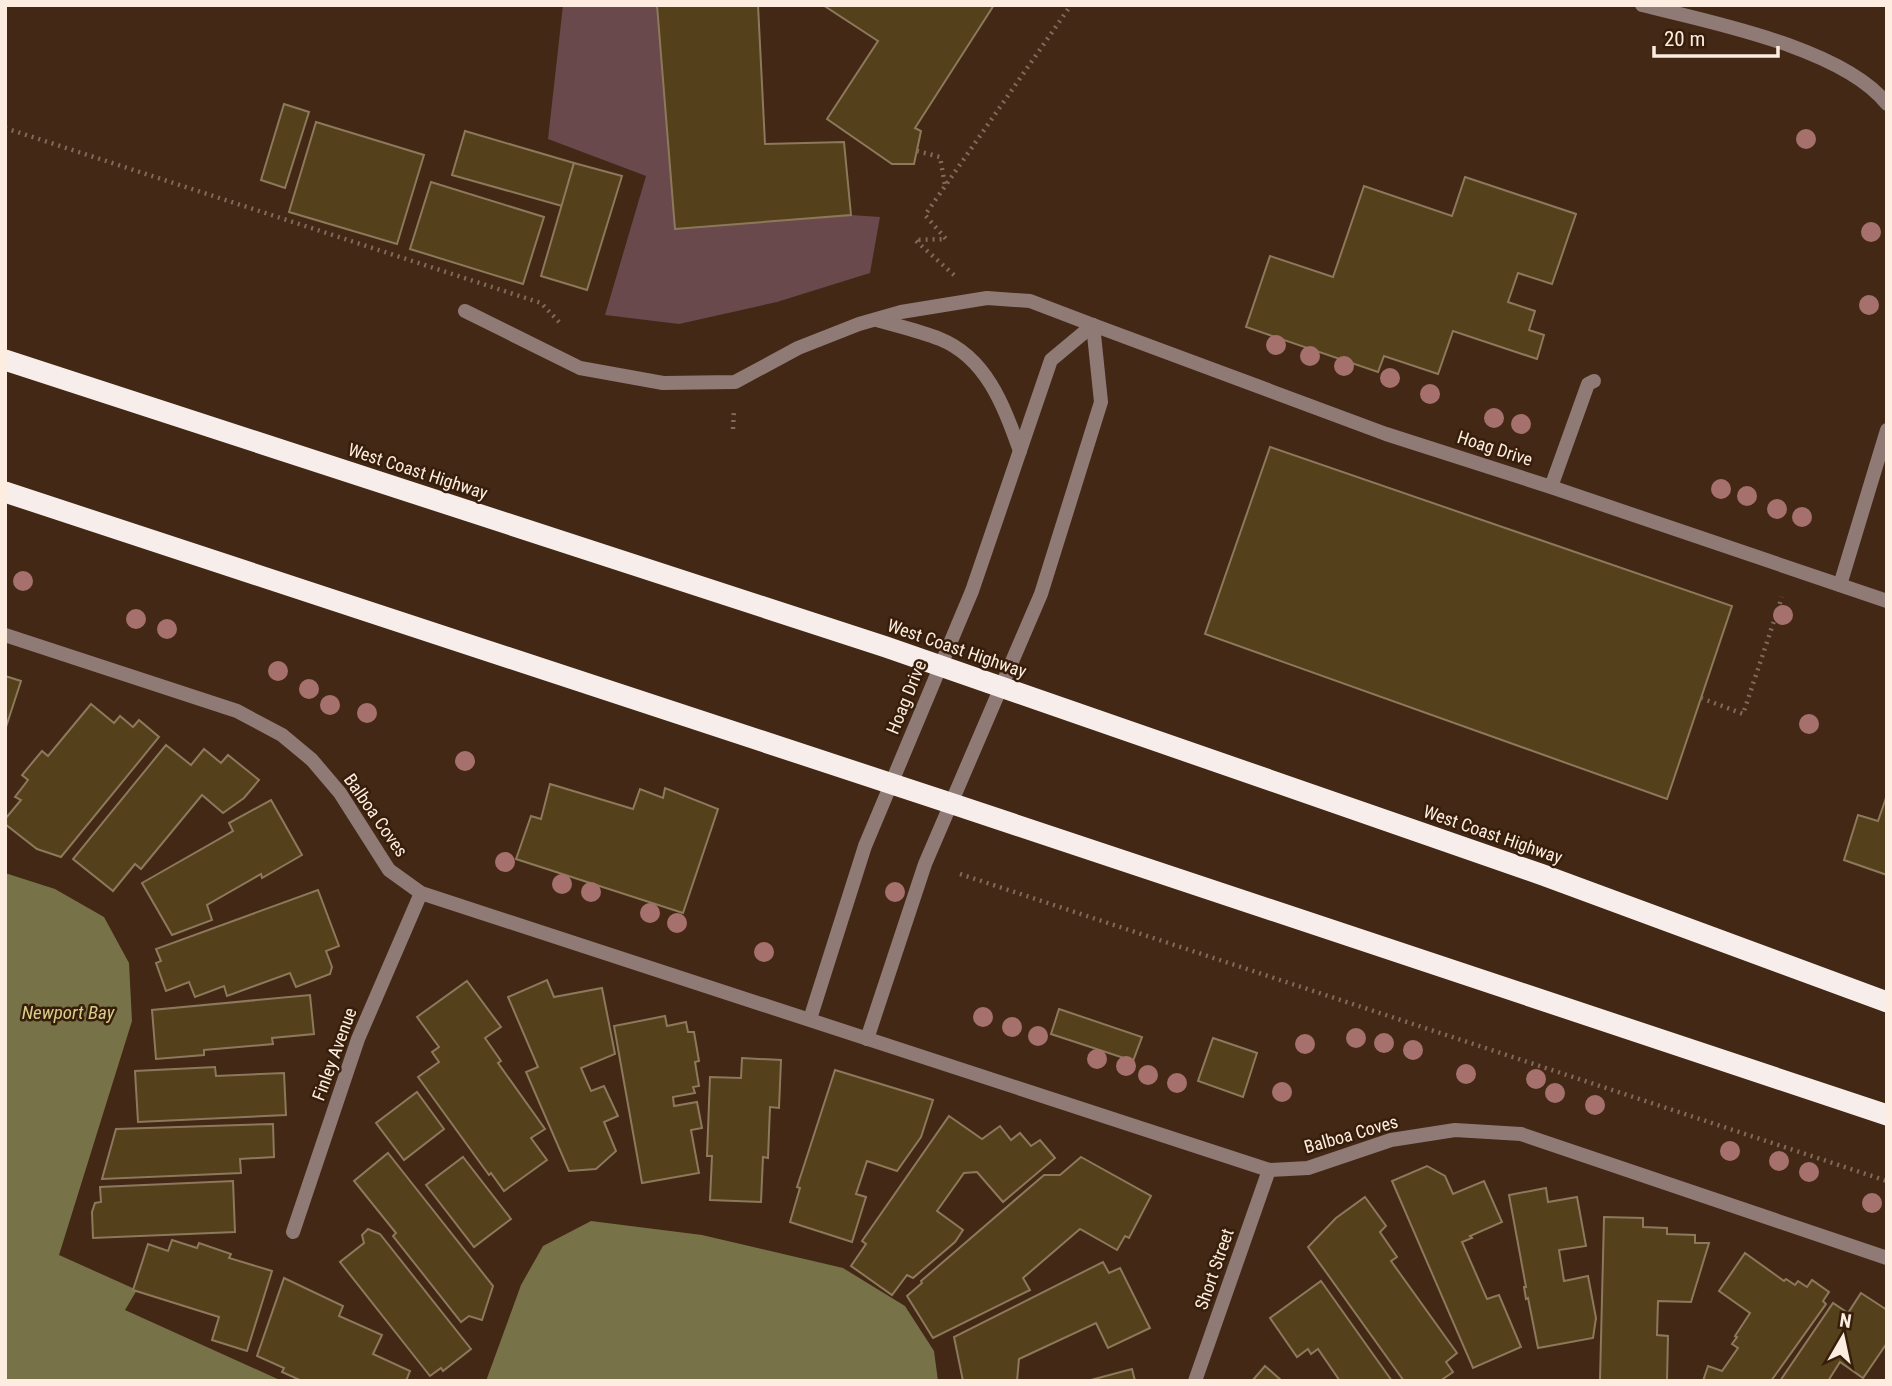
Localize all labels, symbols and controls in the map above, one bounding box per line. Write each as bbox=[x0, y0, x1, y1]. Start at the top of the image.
scale bar bbox=[1654, 14, 1778, 58]
text: 20 m bbox=[1664, 27, 1705, 51]
street label: Hoag Drive bbox=[1455, 426, 1535, 470]
street label: West Coast Highway bbox=[346, 439, 491, 504]
street label: West Coast Highway bbox=[885, 614, 1030, 682]
street label: Hoag Drive bbox=[882, 657, 930, 737]
street label: Balboa Coves bbox=[340, 769, 412, 861]
street label: West Coast Highway bbox=[1421, 800, 1566, 868]
water label: Newport Bay bbox=[22, 1001, 116, 1024]
street label: Finley Avenue bbox=[307, 1005, 361, 1103]
street label: Balboa Coves bbox=[1302, 1111, 1400, 1157]
street label: Short Street bbox=[1190, 1226, 1238, 1312]
north arrow bbox=[1808, 1302, 1878, 1372]
text: N bbox=[1838, 1308, 1853, 1333]

